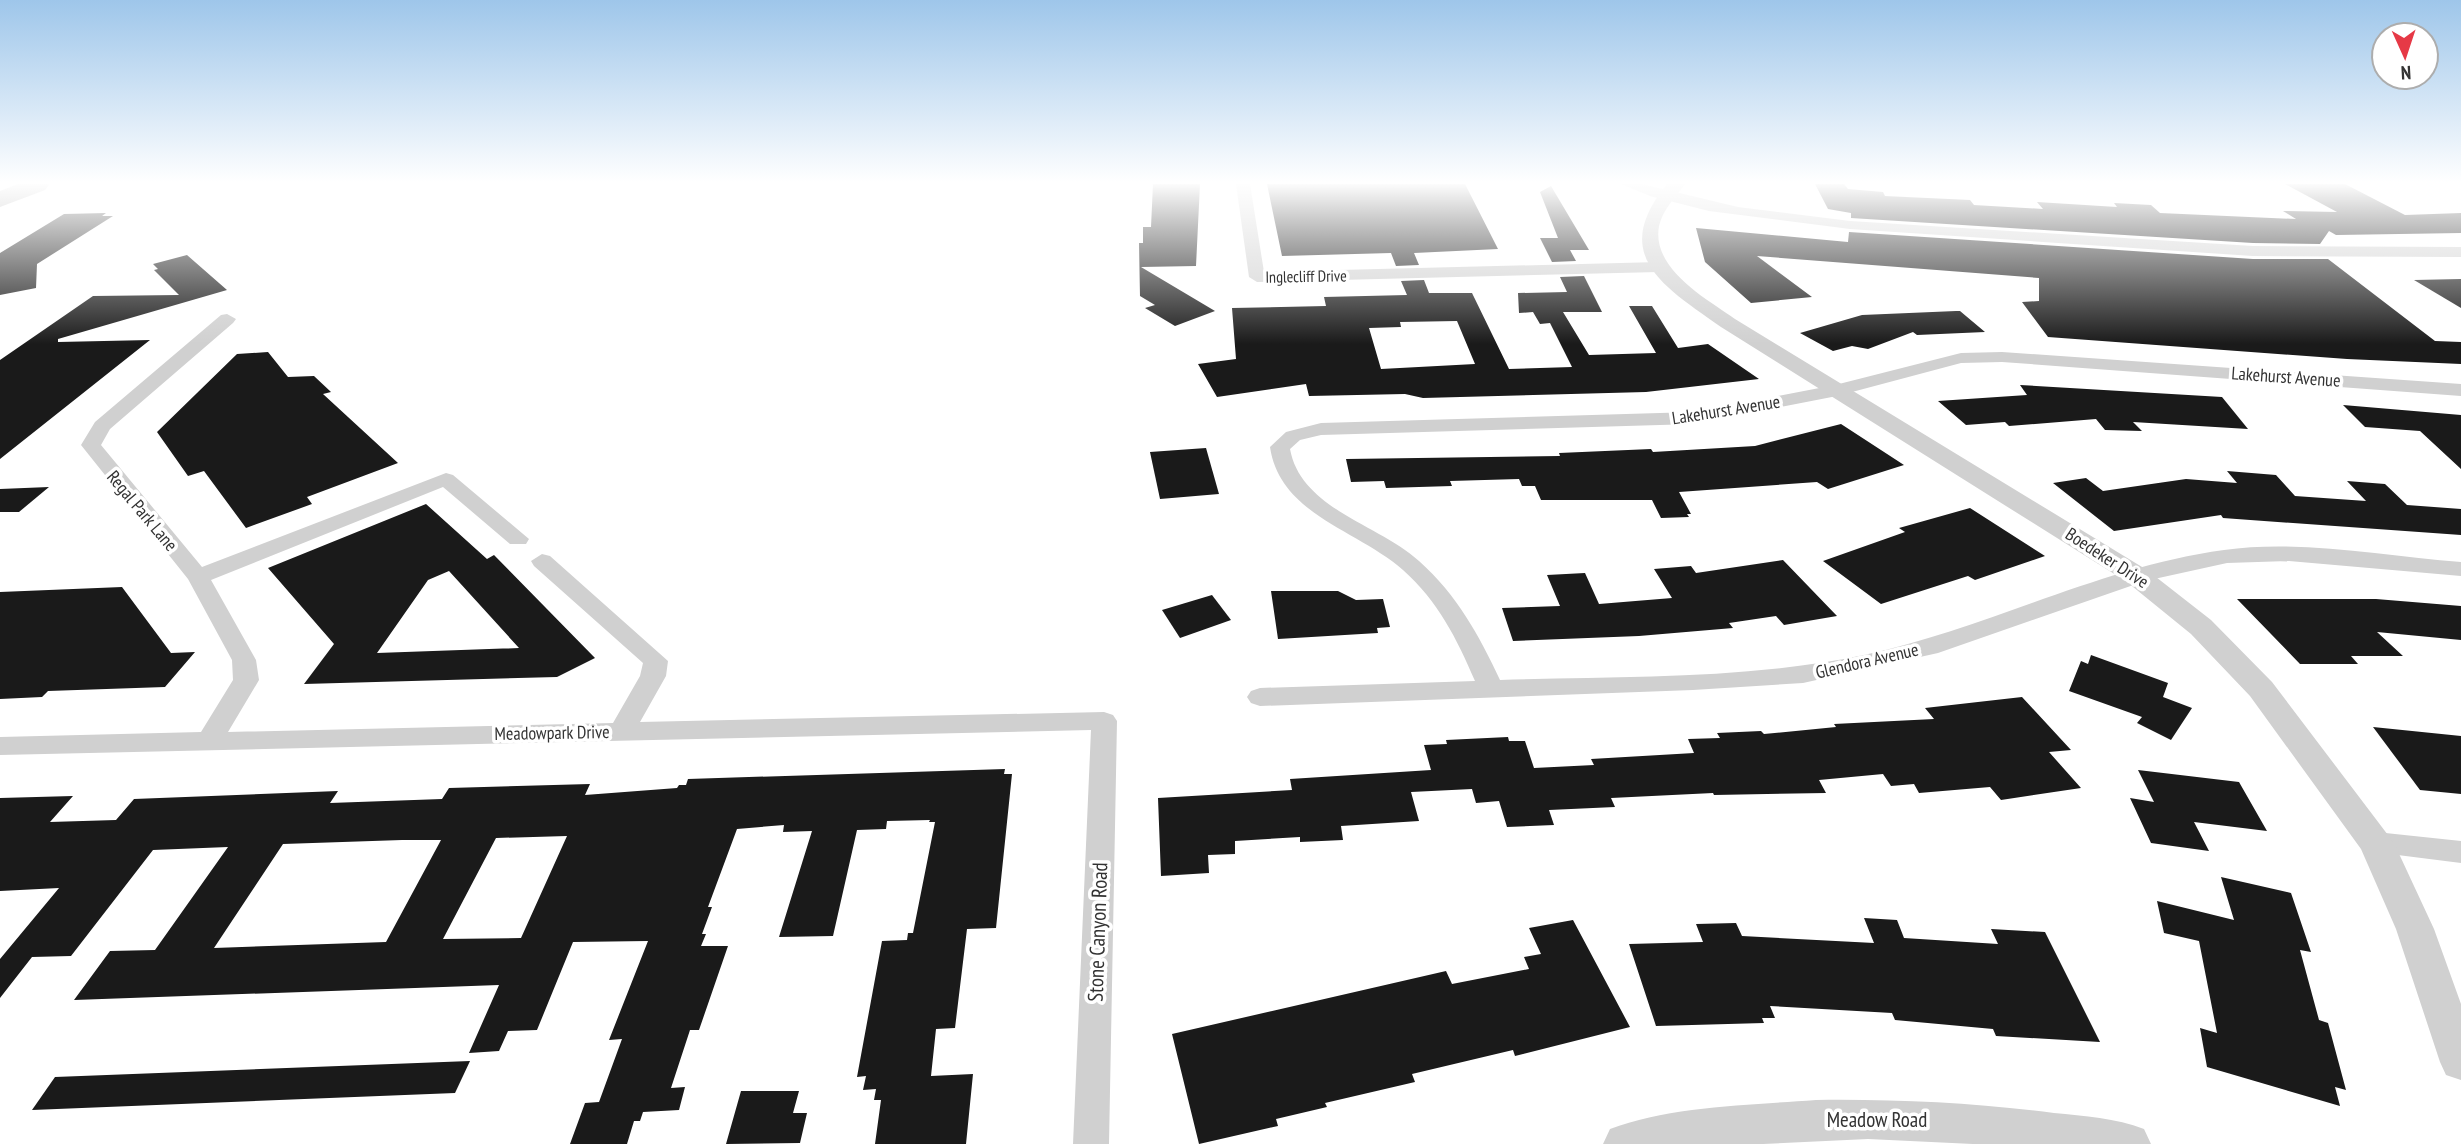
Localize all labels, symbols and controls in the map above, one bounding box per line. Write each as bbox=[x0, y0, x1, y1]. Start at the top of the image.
north arrow bbox=[2370, 21, 2440, 91]
text: N bbox=[2400, 61, 2412, 85]
street label: Inglecliff Drive bbox=[1265, 265, 1347, 287]
street label: Lakehurst Avenue bbox=[2231, 361, 2341, 392]
street label: Lakehurst Avenue bbox=[1670, 390, 1782, 429]
street label: Regal Park Lane bbox=[102, 466, 183, 556]
street label: Boedeker Drive bbox=[2061, 522, 2153, 593]
street label: Glendora Avenue bbox=[1813, 638, 1921, 684]
street label: Meadowpark Drive bbox=[494, 720, 610, 745]
street label: Stone Canyon Road bbox=[1082, 862, 1113, 1002]
street label: Meadow Road bbox=[1827, 1106, 1927, 1133]

